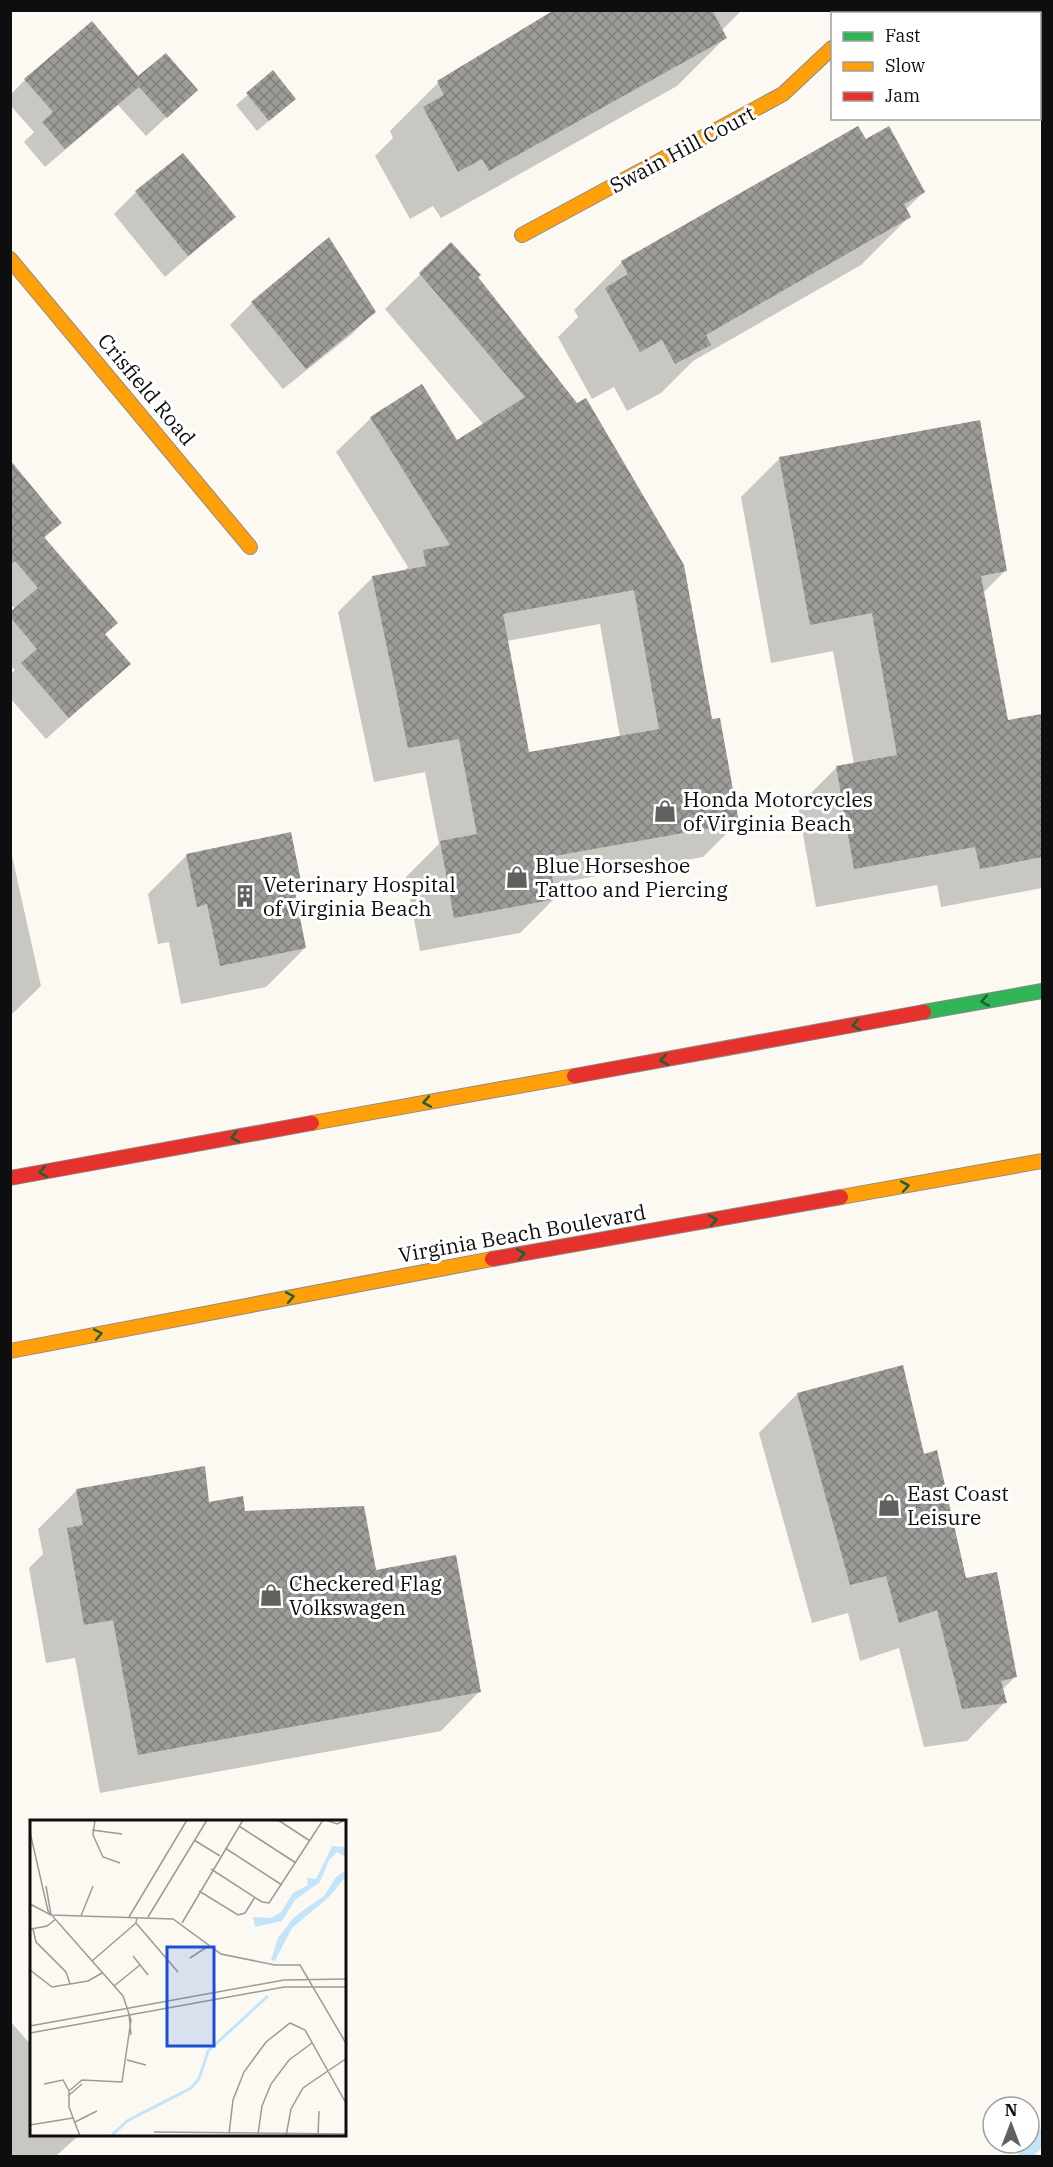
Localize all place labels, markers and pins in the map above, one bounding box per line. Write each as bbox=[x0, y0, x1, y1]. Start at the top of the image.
place label: Honda Motorcycles of Virginia Beach bbox=[683, 785, 873, 837]
shop icon: Honda Motorcycles of Virginia Beach bbox=[652, 798, 678, 824]
place label: Blue Horseshoe Tattoo and Piercing bbox=[535, 851, 728, 903]
shop icon: Blue Horseshoe Tattoo and Piercing bbox=[504, 864, 530, 890]
place label: Veterinary Hospital of Virginia Beach bbox=[263, 870, 456, 922]
building icon: Veterinary Hospital of Virginia Beach bbox=[232, 883, 258, 909]
place label: East Coast Leisure bbox=[907, 1479, 1009, 1531]
shop icon: East Coast Leisure bbox=[876, 1492, 902, 1518]
place label: Checkered Flag Volkswagen bbox=[289, 1569, 442, 1621]
shop icon: Checkered Flag Volkswagen bbox=[258, 1582, 284, 1608]

